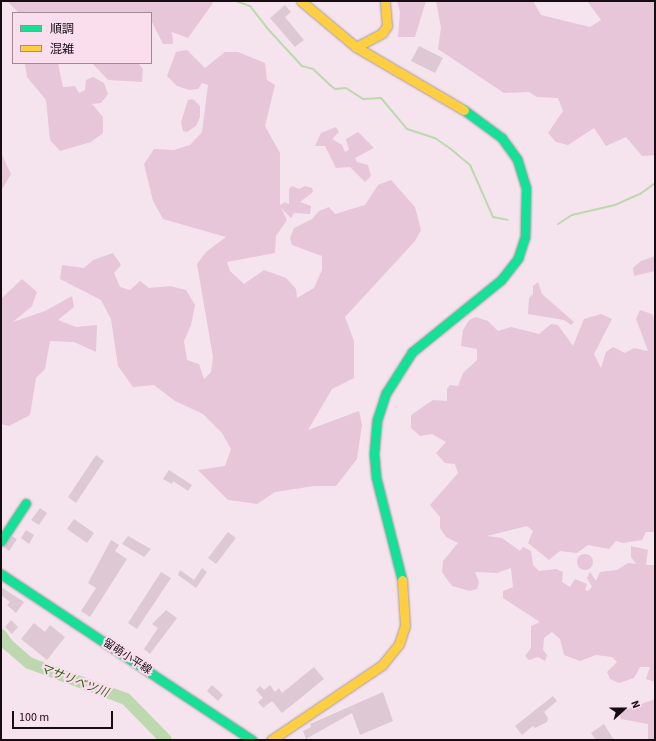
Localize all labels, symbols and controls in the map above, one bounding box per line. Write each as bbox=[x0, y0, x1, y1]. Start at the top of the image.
legend bbox=[12, 12, 152, 64]
text: 順調 bbox=[50, 21, 74, 38]
text: 混雑 bbox=[50, 41, 74, 58]
street label: 留萌小平線 bbox=[100, 636, 154, 678]
water label: マサリベツ川 bbox=[38, 661, 110, 701]
north arrow bbox=[604, 689, 644, 729]
text: N bbox=[627, 698, 644, 711]
scale bar bbox=[14, 703, 115, 729]
text: 100 m bbox=[19, 709, 49, 726]

